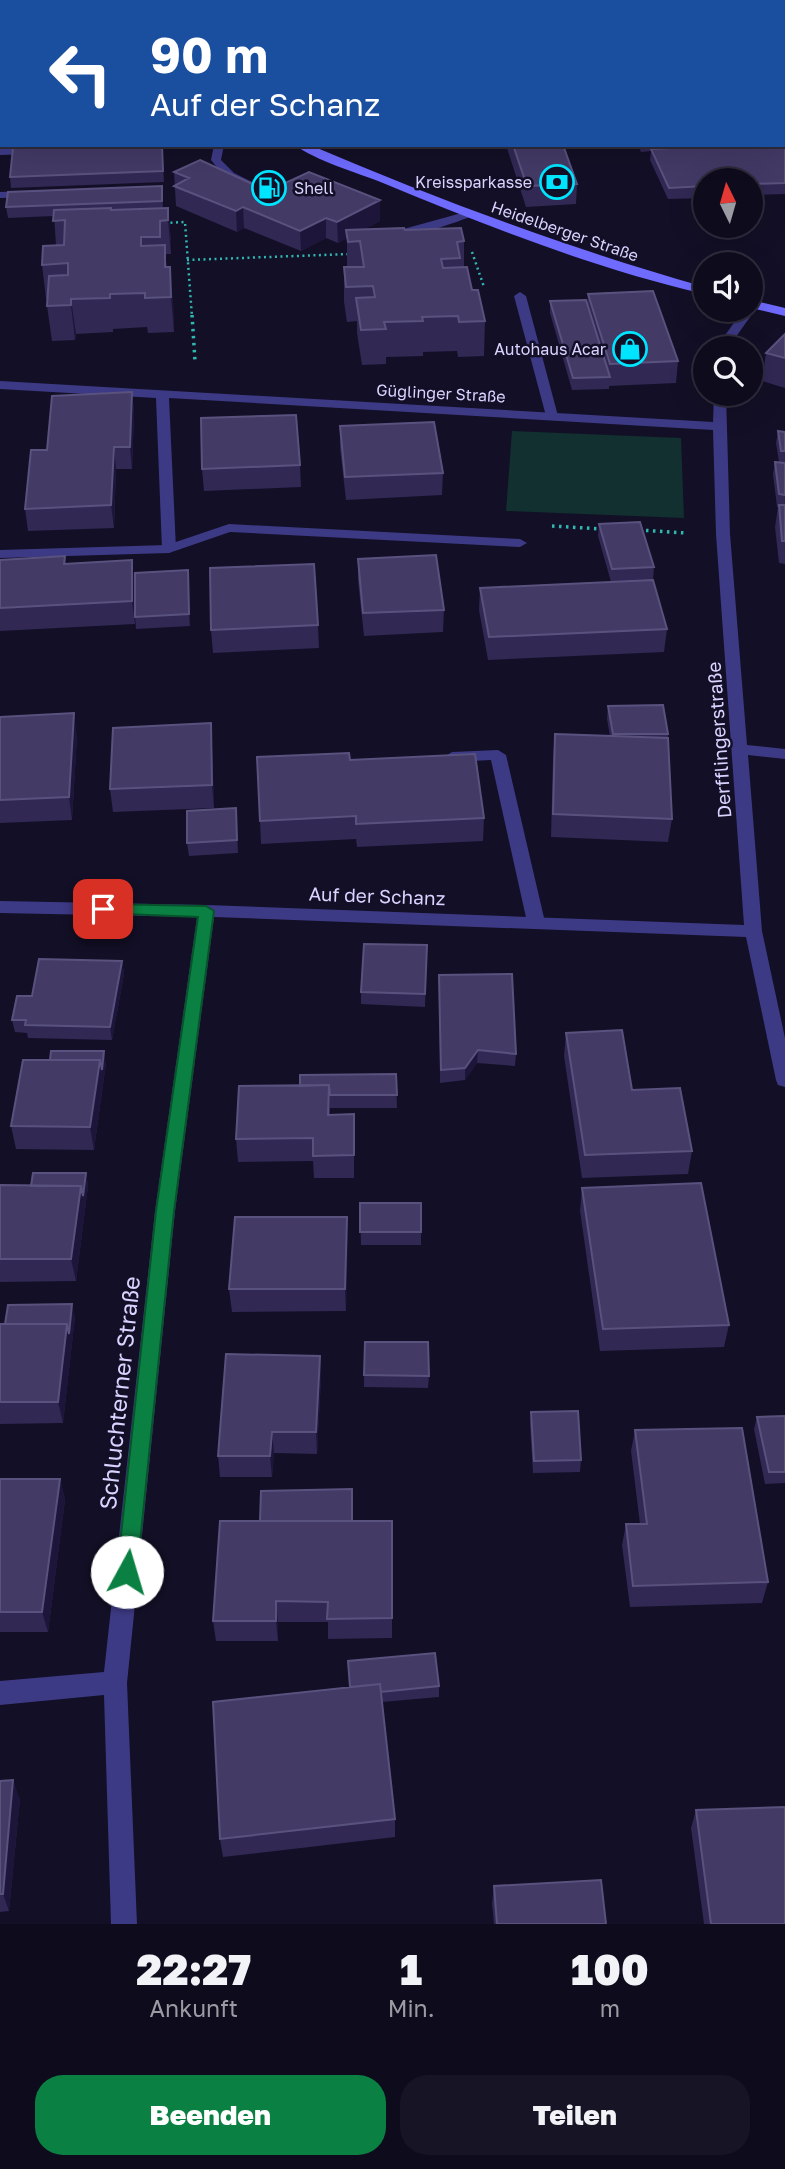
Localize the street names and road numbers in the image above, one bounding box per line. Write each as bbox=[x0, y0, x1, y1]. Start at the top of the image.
street label: Heidelberger Straße bbox=[489, 196, 641, 266]
street label: Güglinger Straße bbox=[376, 380, 506, 406]
street label: Derfflingerstraße bbox=[702, 661, 735, 819]
street label: Auf der Schanz bbox=[308, 882, 446, 909]
street label: Schluchterner Straße bbox=[93, 1275, 145, 1511]

